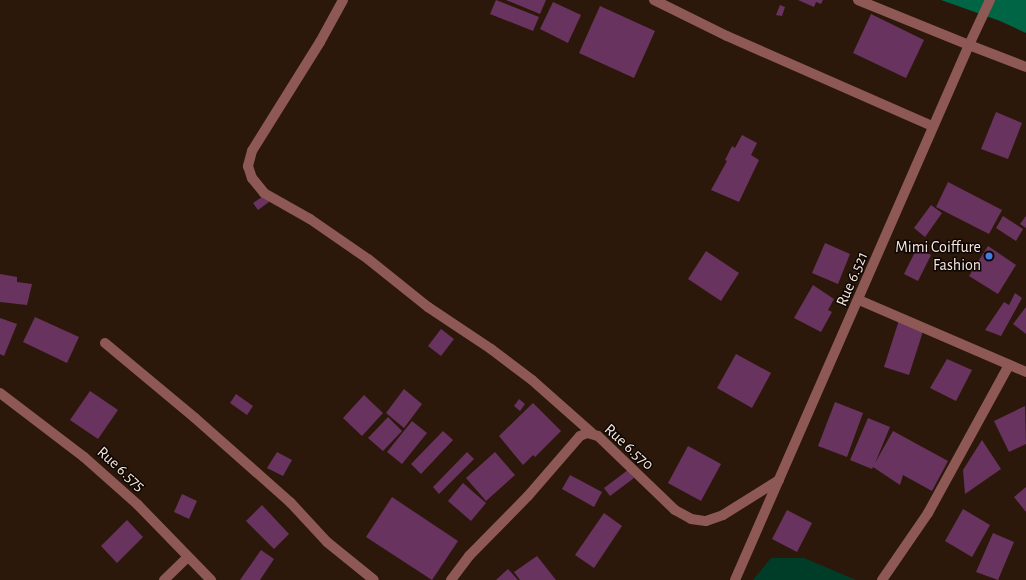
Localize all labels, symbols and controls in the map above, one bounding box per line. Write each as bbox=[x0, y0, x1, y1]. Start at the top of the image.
place label: Mimi Coiffure Fashion bbox=[895, 237, 981, 275]
street label: Rue 6.521 bbox=[832, 249, 872, 309]
marker: Mimi Coiffure Fashion bbox=[984, 251, 994, 261]
street label: Rue 6.570 bbox=[600, 420, 658, 474]
street label: Rue 6.575 bbox=[93, 442, 149, 496]

